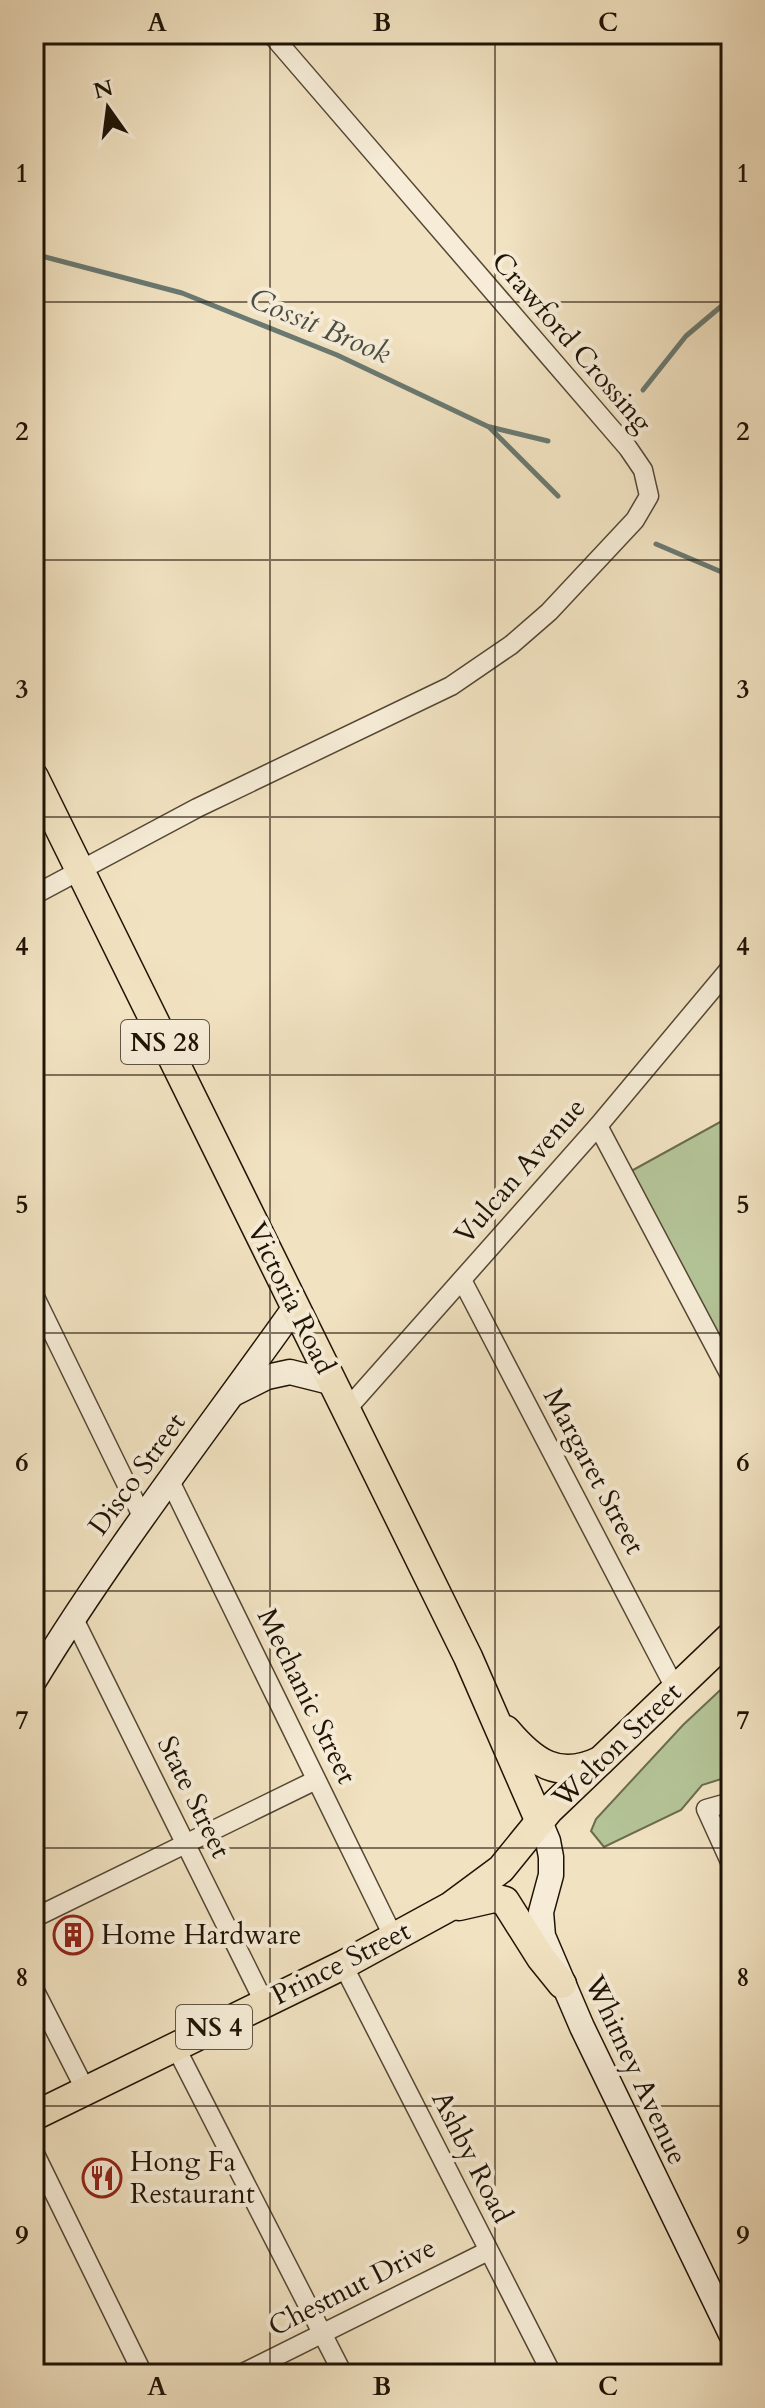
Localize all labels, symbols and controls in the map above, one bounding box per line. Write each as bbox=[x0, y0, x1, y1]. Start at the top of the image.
text: A bbox=[147, 5, 167, 40]
text: B bbox=[373, 5, 391, 40]
text: C bbox=[598, 5, 618, 40]
north arrow bbox=[68, 68, 148, 148]
text: N bbox=[91, 73, 116, 106]
text: 1 bbox=[15, 156, 29, 191]
text: 1 bbox=[736, 156, 750, 191]
street label: Crawford Crossing bbox=[483, 244, 661, 441]
water label: Cossit Brook bbox=[243, 278, 397, 374]
text: 2 bbox=[15, 414, 29, 449]
text: 2 bbox=[736, 414, 750, 449]
text: 3 bbox=[15, 672, 29, 707]
text: 3 bbox=[736, 672, 750, 707]
text: 4 bbox=[15, 929, 29, 964]
text: 4 bbox=[736, 929, 750, 964]
road number: NS 28 bbox=[121, 1020, 209, 1064]
street label: Vulcan Avenue bbox=[446, 1090, 594, 1252]
text: 5 bbox=[15, 1187, 29, 1222]
text: 5 bbox=[736, 1187, 750, 1222]
street label: Victoria Road bbox=[238, 1216, 344, 1380]
street label: Margaret Street bbox=[534, 1381, 654, 1561]
street label: Disco Street bbox=[80, 1405, 194, 1543]
text: 6 bbox=[15, 1445, 29, 1480]
text: 6 bbox=[736, 1445, 750, 1480]
street label: Mechanic Street bbox=[248, 1602, 366, 1790]
street label: Welton Street bbox=[544, 1674, 690, 1817]
text: 7 bbox=[15, 1703, 29, 1738]
text: 7 bbox=[736, 1703, 750, 1738]
street label: State Street bbox=[148, 1730, 240, 1865]
street label: Prince Street bbox=[265, 1912, 417, 2014]
building icon: Home Hardware bbox=[52, 1914, 94, 1956]
place label: Home Hardware bbox=[101, 1916, 302, 1954]
text: 8 bbox=[15, 1960, 29, 1995]
text: 8 bbox=[736, 1960, 750, 1995]
street label: Whitney Avenue bbox=[575, 1968, 696, 2171]
road number: NS 4 bbox=[176, 2005, 252, 2049]
street label: Ashby Road bbox=[422, 2084, 522, 2230]
place label: Hong Fa Restaurant bbox=[130, 2143, 255, 2213]
restaurant icon: Hong Fa Restaurant bbox=[81, 2157, 123, 2199]
text: 9 bbox=[15, 2218, 29, 2253]
text: 9 bbox=[736, 2218, 750, 2253]
street label: Chestnut Drive bbox=[262, 2229, 442, 2345]
text: A bbox=[147, 2369, 167, 2404]
text: B bbox=[373, 2369, 391, 2404]
text: C bbox=[598, 2369, 618, 2404]

